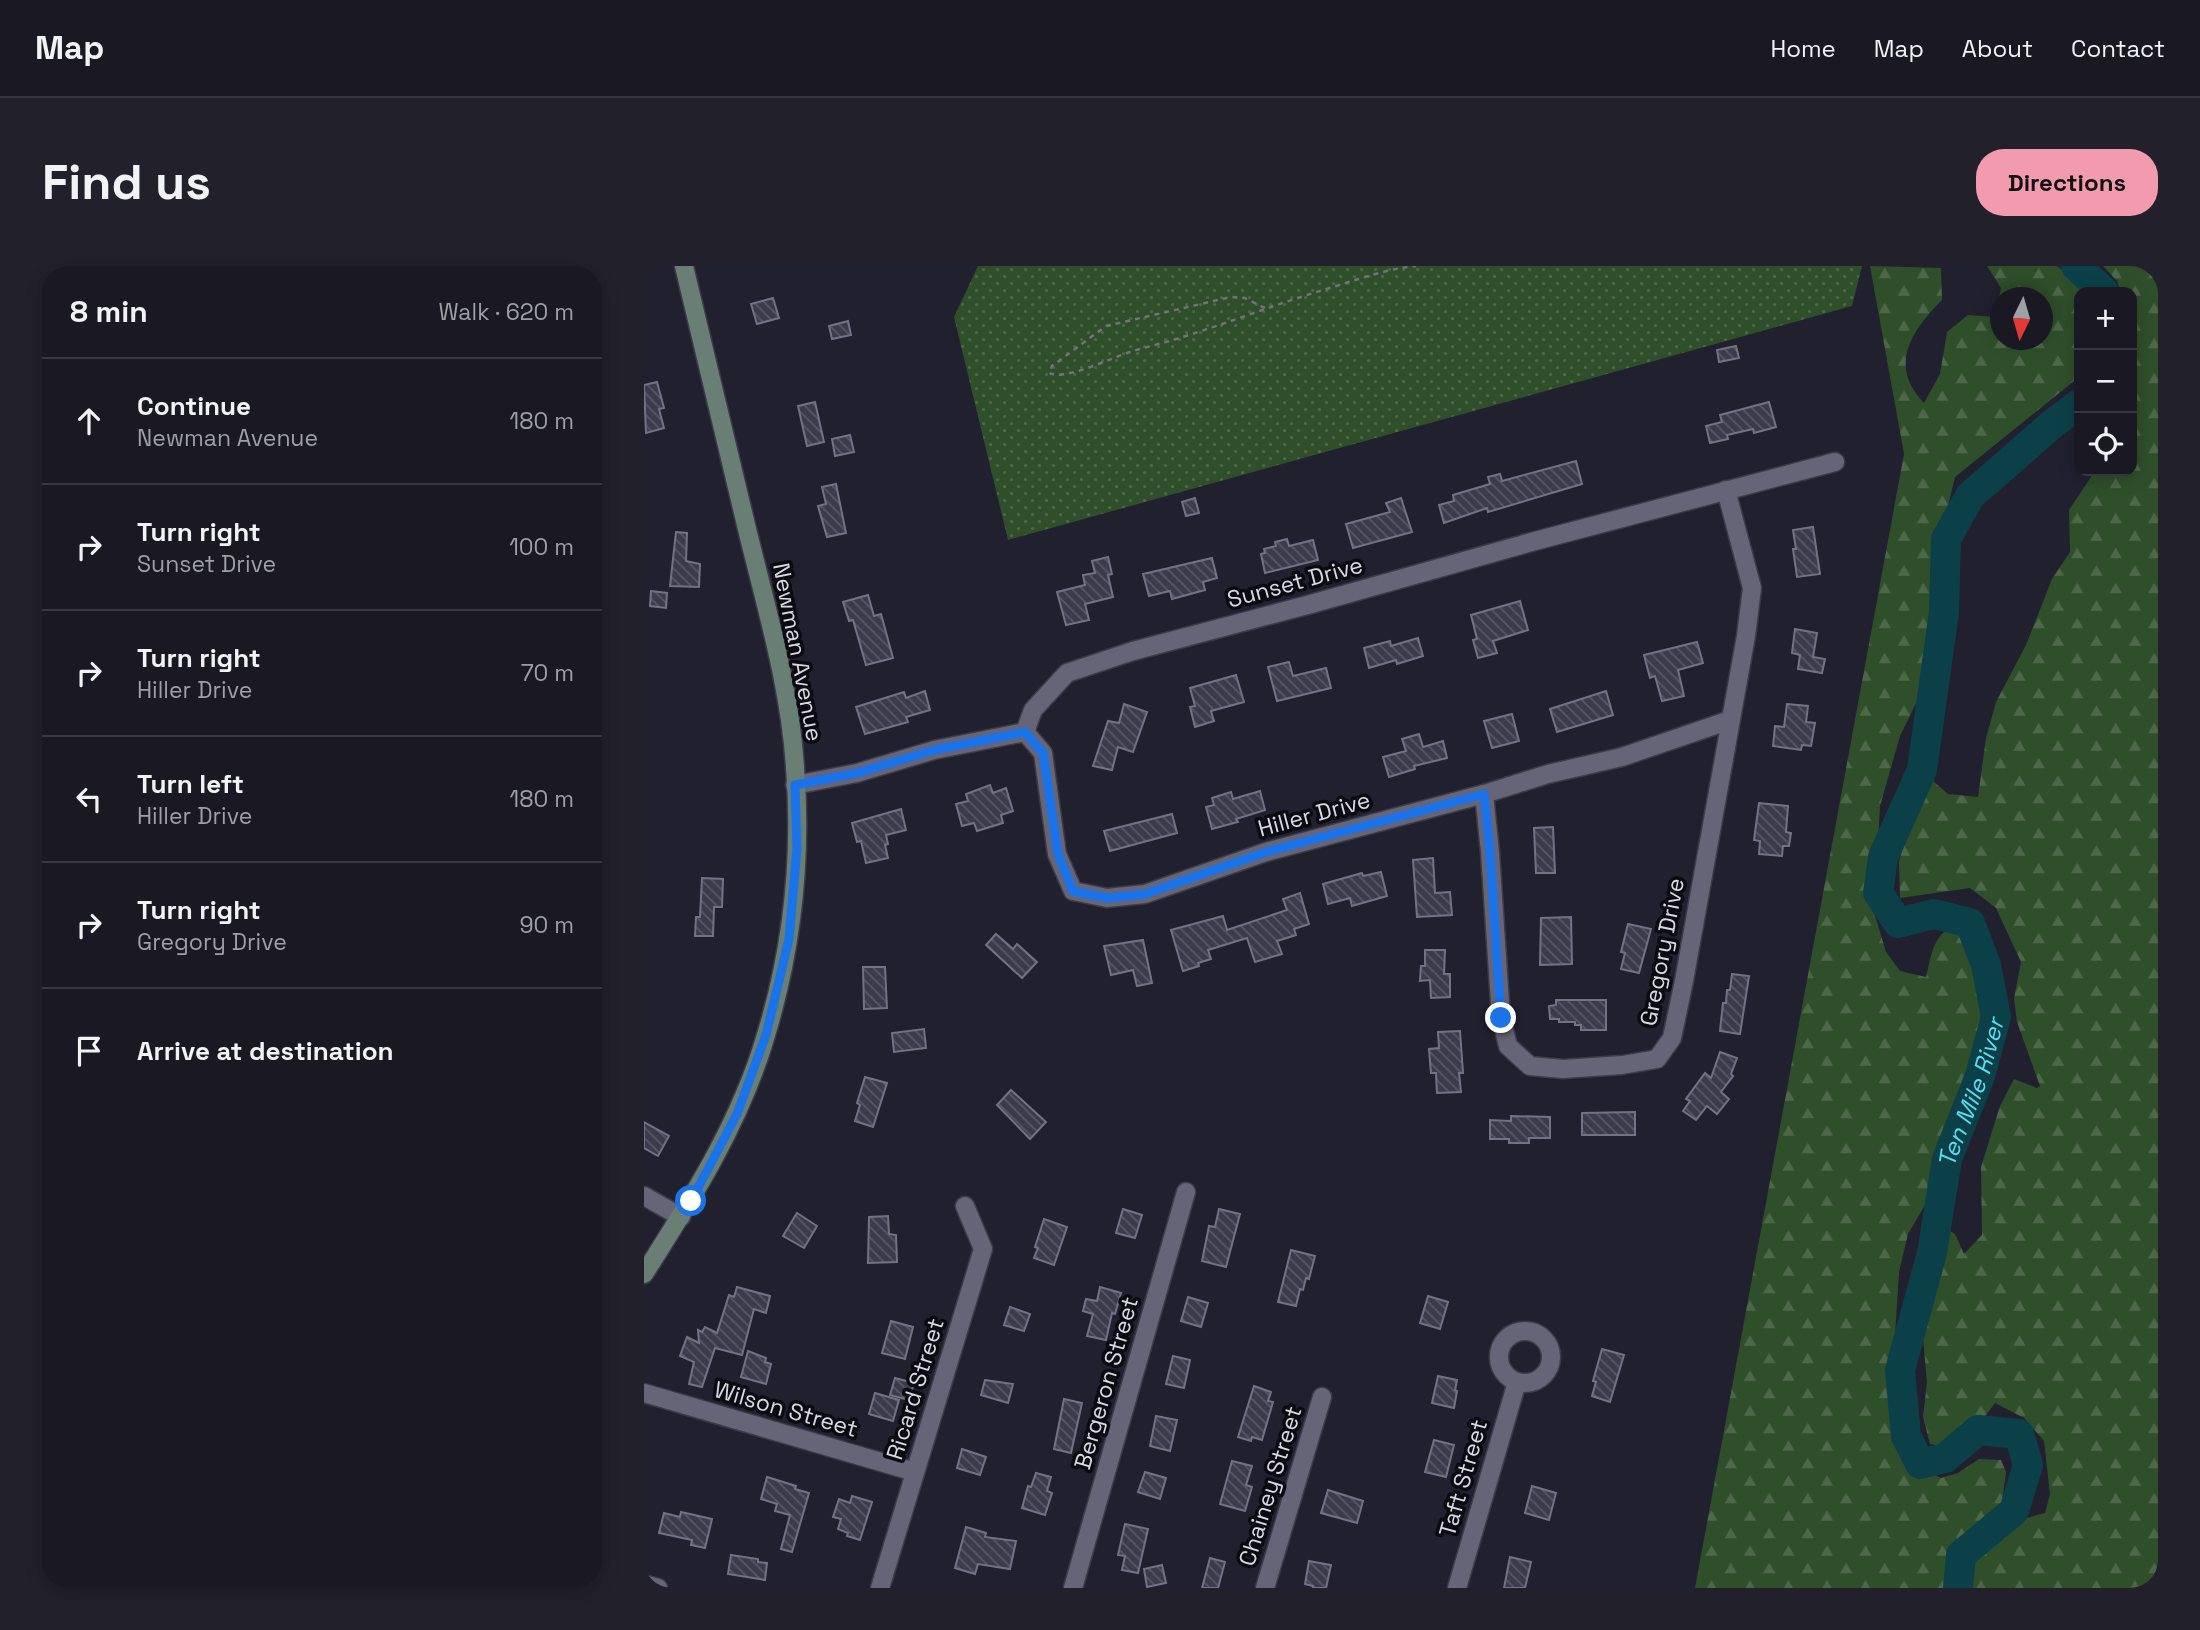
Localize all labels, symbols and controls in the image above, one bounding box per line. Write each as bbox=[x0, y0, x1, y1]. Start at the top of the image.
text: Map bbox=[35, 27, 104, 69]
text: Home bbox=[1770, 33, 1836, 64]
text: Map bbox=[1874, 33, 1924, 64]
text: About bbox=[1962, 33, 2033, 64]
text: Contact bbox=[2071, 33, 2165, 64]
button: Directions bbox=[1976, 149, 2158, 216]
text: Find us bbox=[42, 151, 211, 213]
north arrow bbox=[1990, 287, 2053, 350]
map controls bbox=[2074, 287, 2137, 476]
button: + bbox=[2074, 287, 2137, 350]
text: 8 min bbox=[70, 292, 148, 331]
text: Walk · 620 m bbox=[438, 297, 574, 327]
button: − bbox=[2074, 350, 2137, 413]
text: Continue bbox=[137, 389, 251, 423]
icon: ahead bbox=[70, 402, 108, 440]
text: 180 m bbox=[510, 406, 574, 436]
button: locate bbox=[2074, 413, 2137, 476]
text: Newman Avenue bbox=[137, 423, 318, 453]
text: Turn right bbox=[137, 515, 261, 549]
icon: right bbox=[70, 528, 108, 566]
text: 100 m bbox=[509, 532, 574, 562]
text: Sunset Drive bbox=[137, 549, 276, 579]
street label: Sunset Drive bbox=[1224, 550, 1366, 614]
street label: Newman Avenue bbox=[766, 560, 830, 744]
text: Turn right bbox=[137, 641, 261, 675]
icon: right bbox=[70, 654, 108, 692]
text: 70 m bbox=[521, 658, 574, 688]
text: Hiller Drive bbox=[137, 675, 252, 705]
text: Turn left bbox=[137, 767, 244, 801]
icon: left bbox=[70, 780, 108, 818]
text: 180 m bbox=[510, 784, 574, 814]
street label: Hiller Drive bbox=[1254, 785, 1374, 843]
text: Hiller Drive bbox=[137, 801, 252, 831]
street label: Gregory Drive bbox=[1633, 876, 1691, 1028]
text: Turn right bbox=[137, 893, 261, 927]
icon: right bbox=[70, 906, 108, 944]
text: 90 m bbox=[519, 910, 574, 940]
text: Gregory Drive bbox=[137, 927, 287, 957]
route end bbox=[1485, 1002, 1516, 1033]
water label: Ten Mile River bbox=[1930, 1012, 2011, 1169]
icon: arrive bbox=[70, 1032, 108, 1070]
text: Arrive at destination bbox=[137, 1034, 394, 1068]
route start bbox=[675, 1185, 706, 1216]
street label: Bergeron Street bbox=[1067, 1293, 1145, 1473]
street label: Ricard Street bbox=[879, 1315, 951, 1463]
street label: Wilson Street bbox=[711, 1374, 861, 1444]
street label: Chainey Street bbox=[1231, 1402, 1309, 1570]
street label: Taft Street bbox=[1432, 1416, 1494, 1540]

